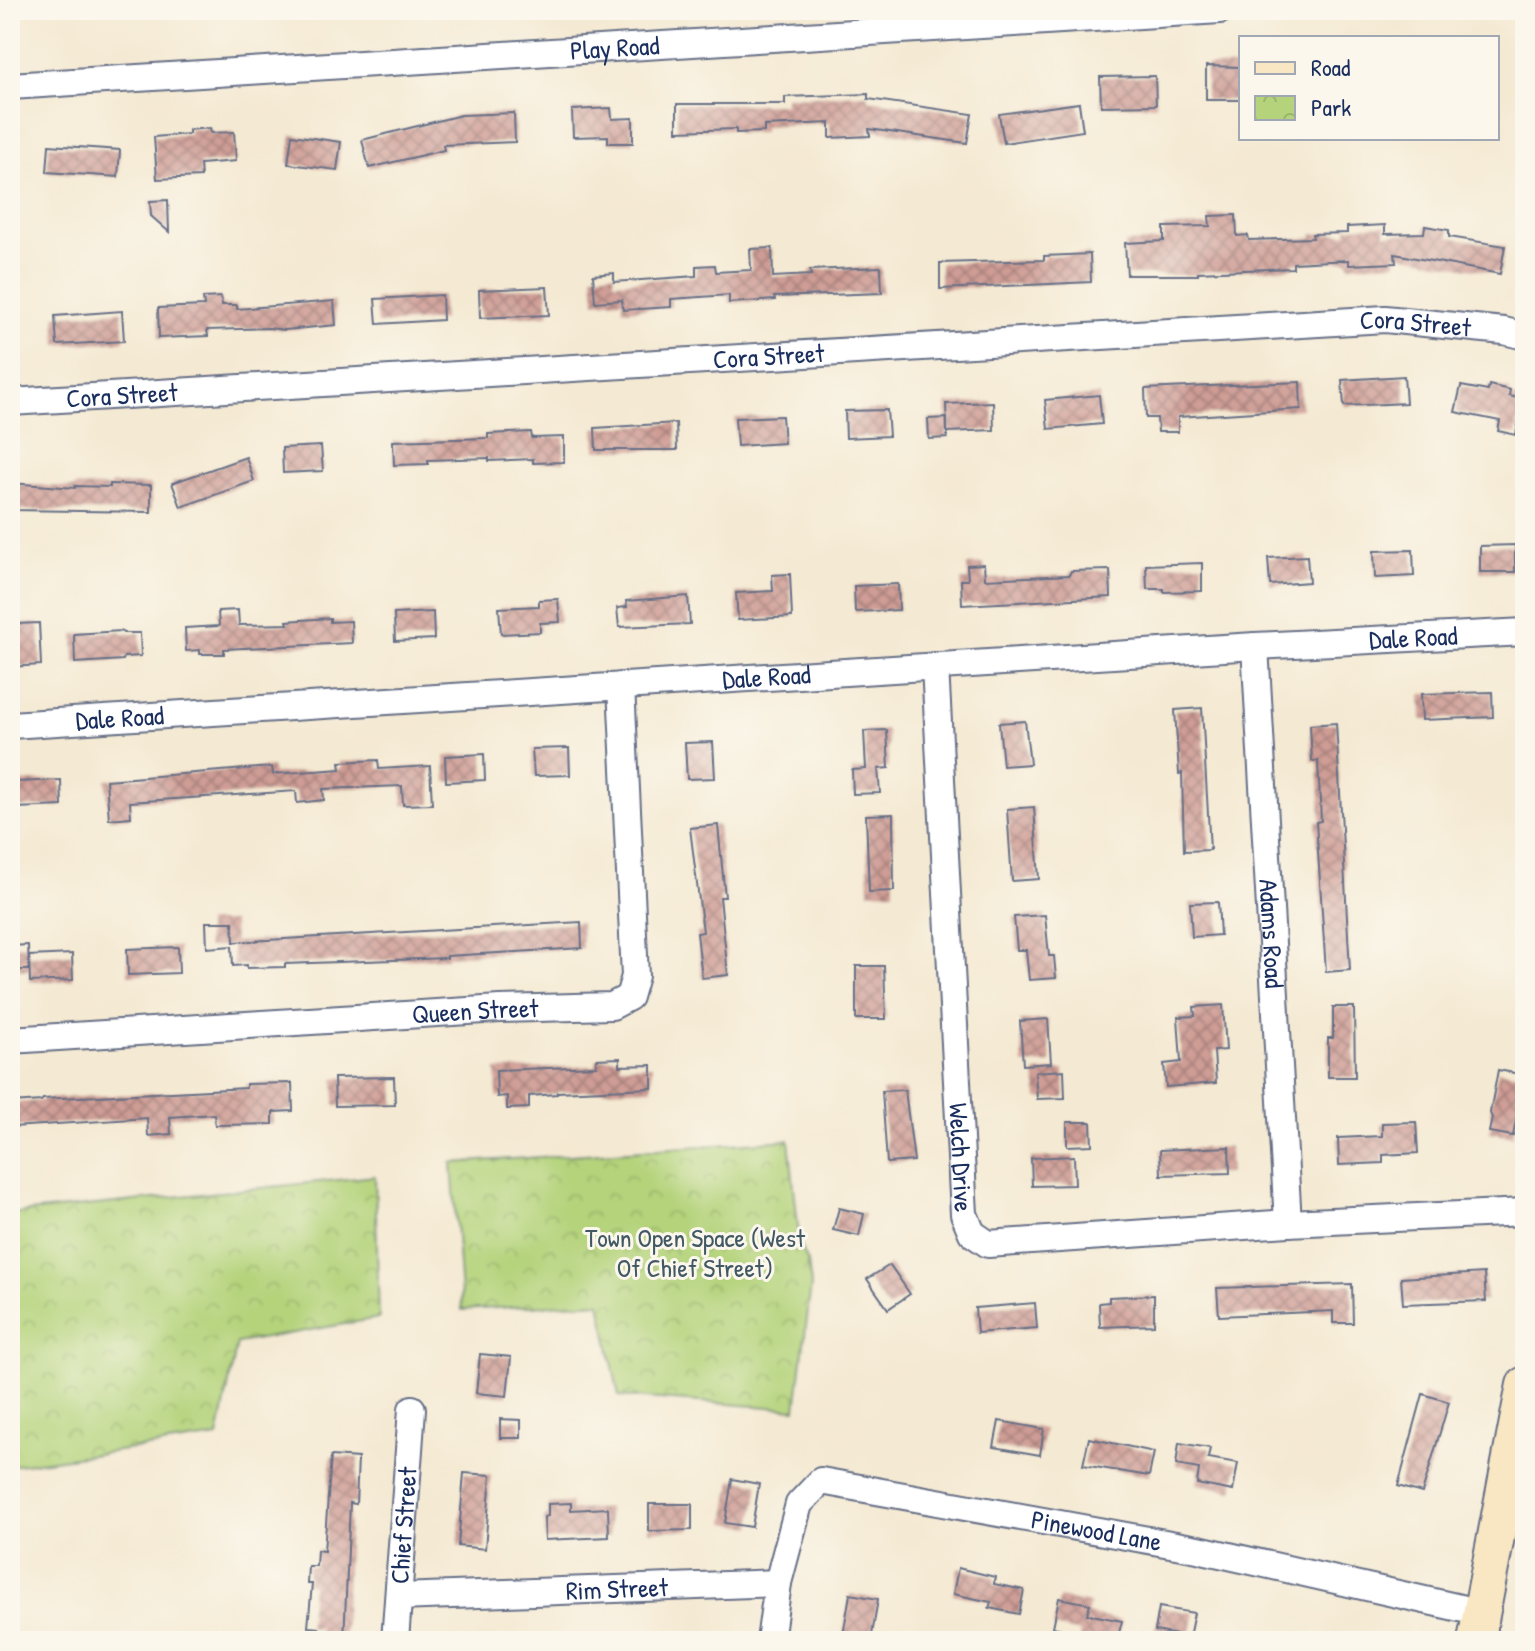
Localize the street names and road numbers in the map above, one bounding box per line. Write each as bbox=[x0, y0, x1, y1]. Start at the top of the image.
street label: Play Road bbox=[569, 27, 660, 68]
street label: Cora Street bbox=[1359, 301, 1474, 345]
street label: Cora Street bbox=[712, 335, 826, 377]
street label: Cora Street bbox=[65, 374, 180, 416]
street label: Dale Road bbox=[1368, 618, 1458, 657]
street label: Dale Road bbox=[721, 656, 812, 697]
street label: Dale Road bbox=[74, 697, 165, 738]
street label: Adams Road bbox=[1251, 878, 1293, 989]
street label: Queen Street bbox=[411, 990, 540, 1032]
street label: Welch Drive bbox=[941, 1102, 982, 1213]
street label: Chief Street bbox=[381, 1464, 425, 1585]
street label: Pinewood Lane bbox=[1029, 1501, 1164, 1559]
street label: Rim Street bbox=[565, 1569, 669, 1608]

